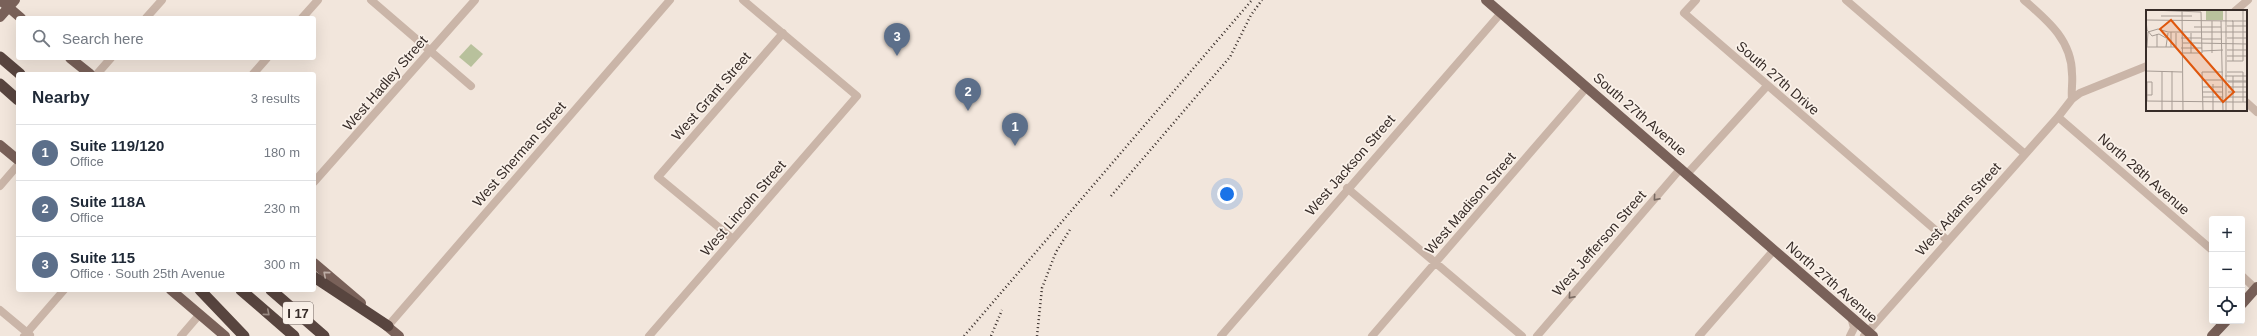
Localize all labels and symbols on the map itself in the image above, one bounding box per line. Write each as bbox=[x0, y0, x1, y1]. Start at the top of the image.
inset map bbox=[2146, 10, 2247, 111]
pin: 3 bbox=[884, 23, 910, 56]
street label: West Hadley Street bbox=[339, 32, 431, 134]
street label: South 27th Drive bbox=[1733, 38, 1823, 118]
street label: West Grant Street bbox=[668, 48, 754, 143]
street label: South 27th Avenue bbox=[1590, 69, 1690, 159]
pin: 2 bbox=[955, 78, 981, 111]
street label: West Sherman Street bbox=[469, 98, 569, 210]
street label: West Jackson Street bbox=[1302, 111, 1398, 219]
pin: 1 bbox=[1002, 113, 1028, 146]
street label: North 28th Avenue bbox=[2095, 130, 2193, 218]
street label: West Madison Street bbox=[1421, 149, 1519, 257]
street label: West Lincoln Street bbox=[697, 157, 789, 259]
street label: West Adams Street bbox=[1912, 159, 2004, 259]
your location bbox=[1217, 184, 1237, 204]
street label: West Jefferson Street bbox=[1549, 187, 1649, 299]
one-way arrow bbox=[1653, 193, 1660, 200]
street label: North 27th Avenue bbox=[1783, 238, 1881, 326]
one-way arrow bbox=[324, 271, 331, 278]
one-way arrow bbox=[1568, 291, 1576, 299]
road number: I 17 bbox=[283, 302, 313, 324]
one-way arrow bbox=[263, 308, 270, 315]

